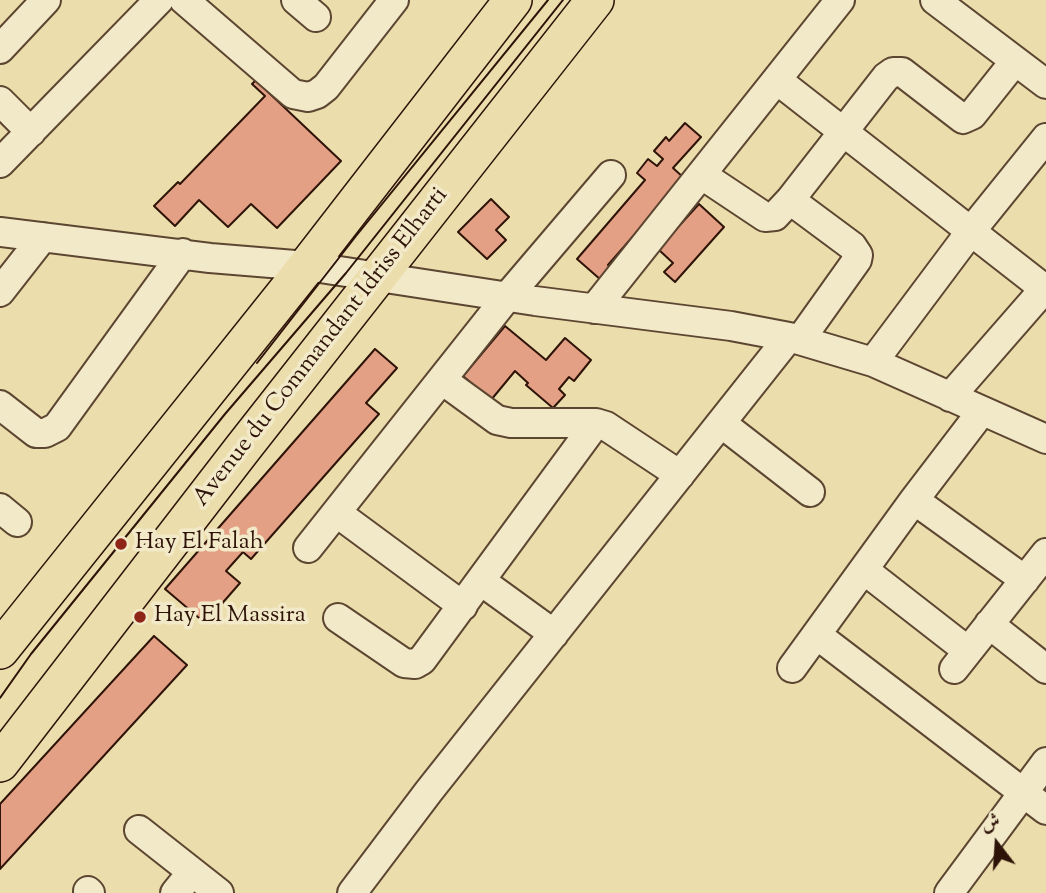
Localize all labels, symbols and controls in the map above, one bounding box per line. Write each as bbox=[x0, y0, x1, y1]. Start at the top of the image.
street label: Avenue du Commandant Idriss Elharti bbox=[188, 183, 456, 513]
place label: Hay El Falah bbox=[135, 530, 264, 558]
marker: Hay El Falah bbox=[113, 536, 129, 552]
place label: Hay El Massira bbox=[154, 603, 306, 631]
marker: Hay El Massira bbox=[132, 609, 148, 625]
text: ش bbox=[978, 808, 1004, 839]
north arrow bbox=[962, 809, 1032, 879]

